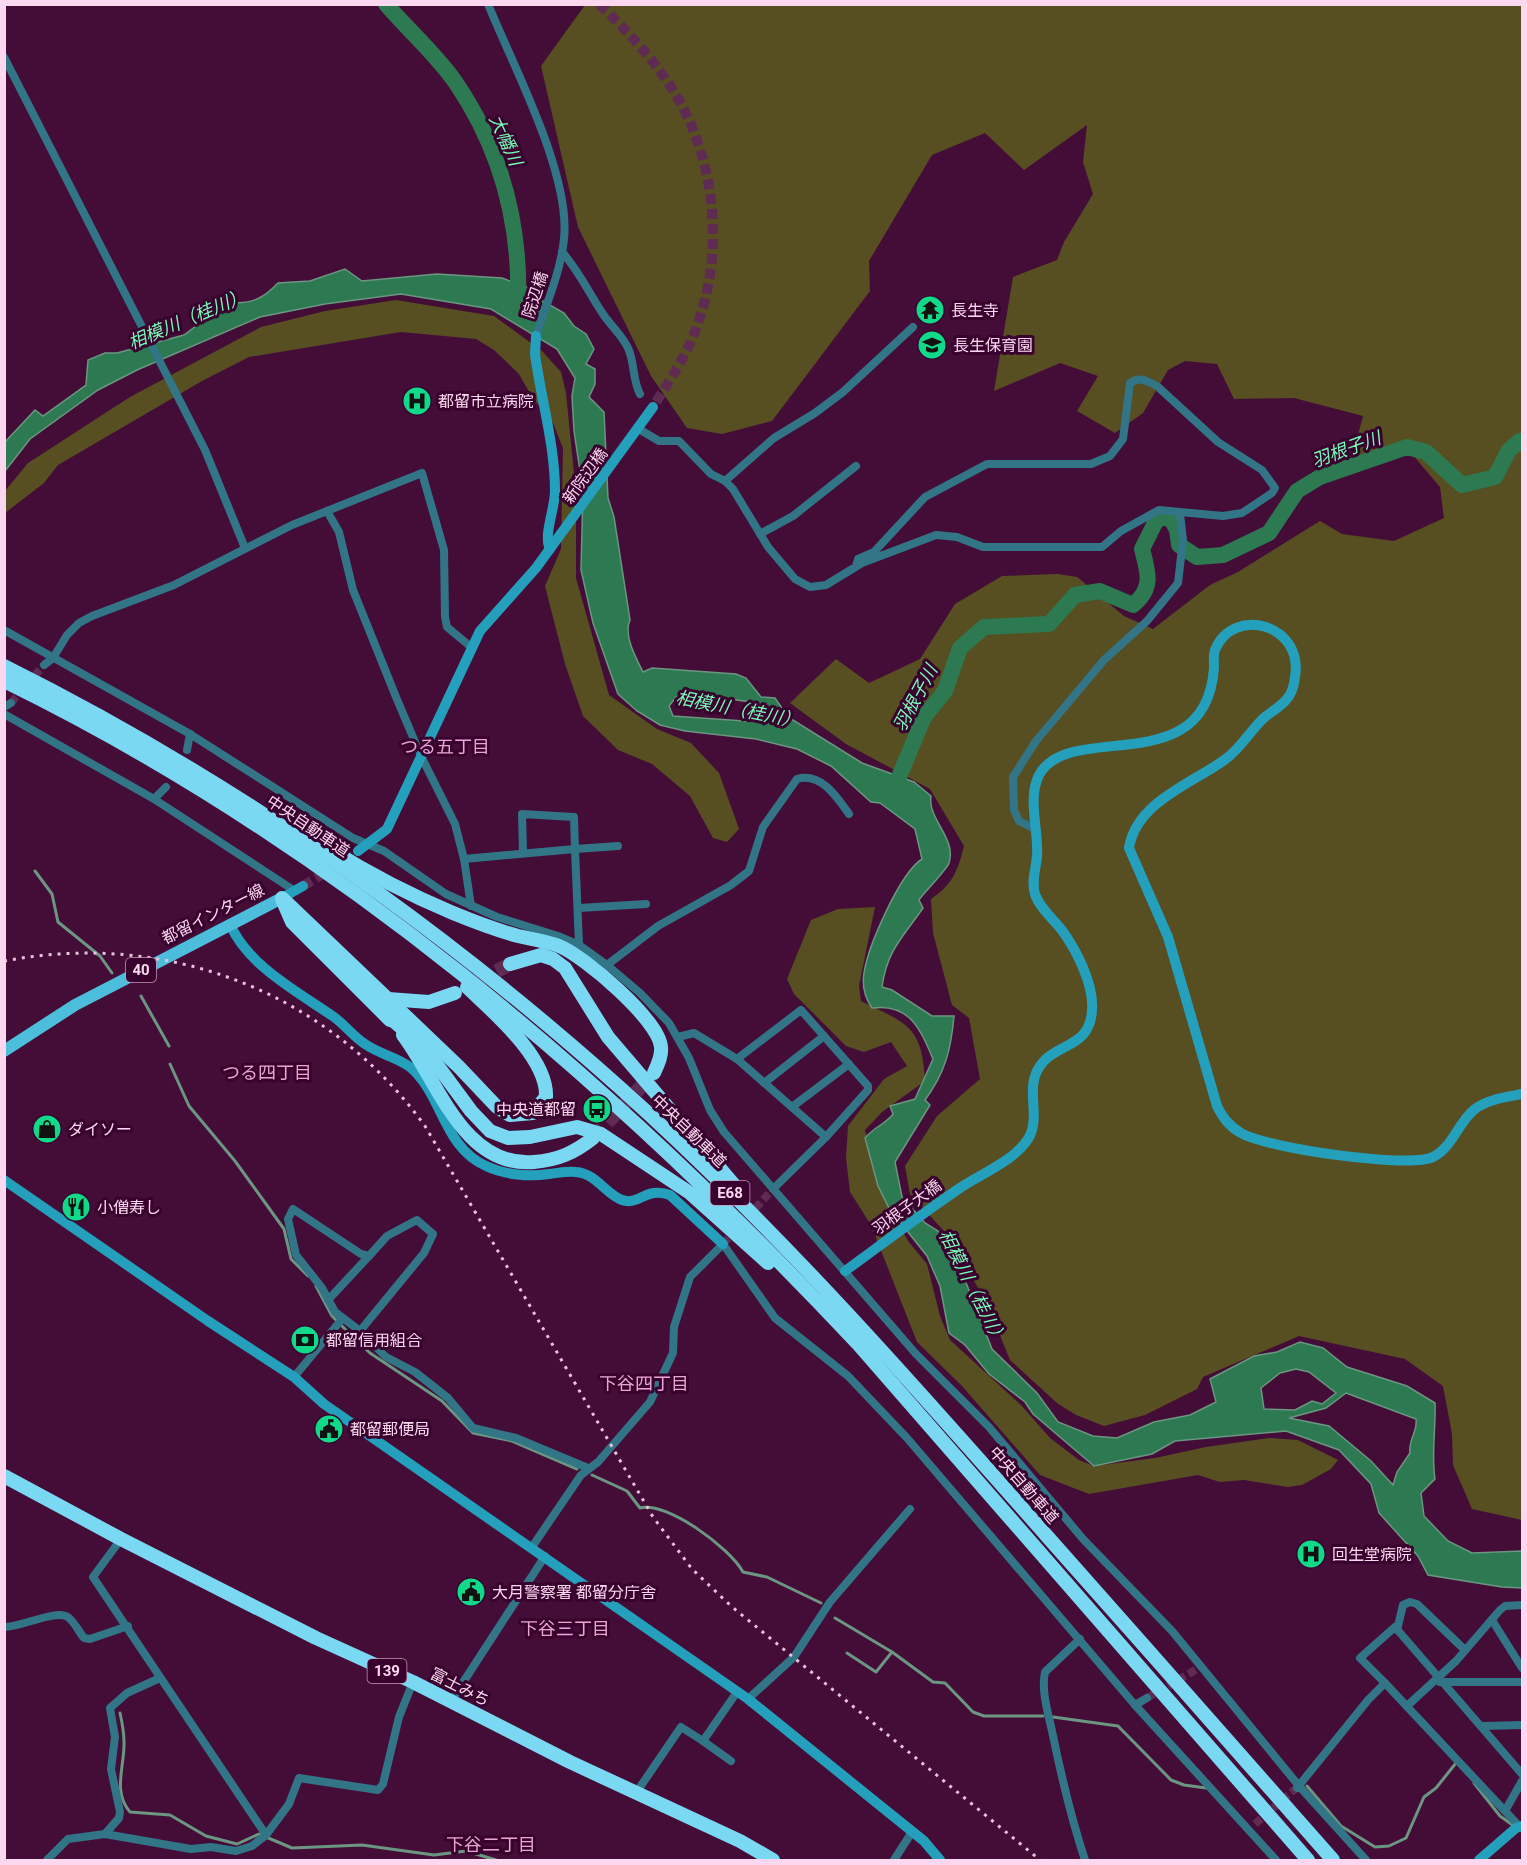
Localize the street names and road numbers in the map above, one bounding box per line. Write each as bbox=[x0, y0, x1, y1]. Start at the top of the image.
street label: 院辺橋 bbox=[519, 269, 551, 321]
street label: 新院辺橋 bbox=[559, 445, 611, 507]
street label: 中央自動車道 bbox=[263, 791, 353, 861]
street label: 都留インター線 bbox=[159, 880, 267, 948]
road number: 40 bbox=[126, 958, 156, 982]
street label: 中央自動車道 bbox=[648, 1091, 730, 1171]
street label: 羽根子大橋 bbox=[869, 1176, 945, 1238]
road number: E68 bbox=[710, 1181, 750, 1205]
street label: 中央自動車道 bbox=[985, 1443, 1063, 1527]
road number: 139 bbox=[368, 1659, 406, 1683]
street label: 富士みち bbox=[427, 1664, 493, 1710]

